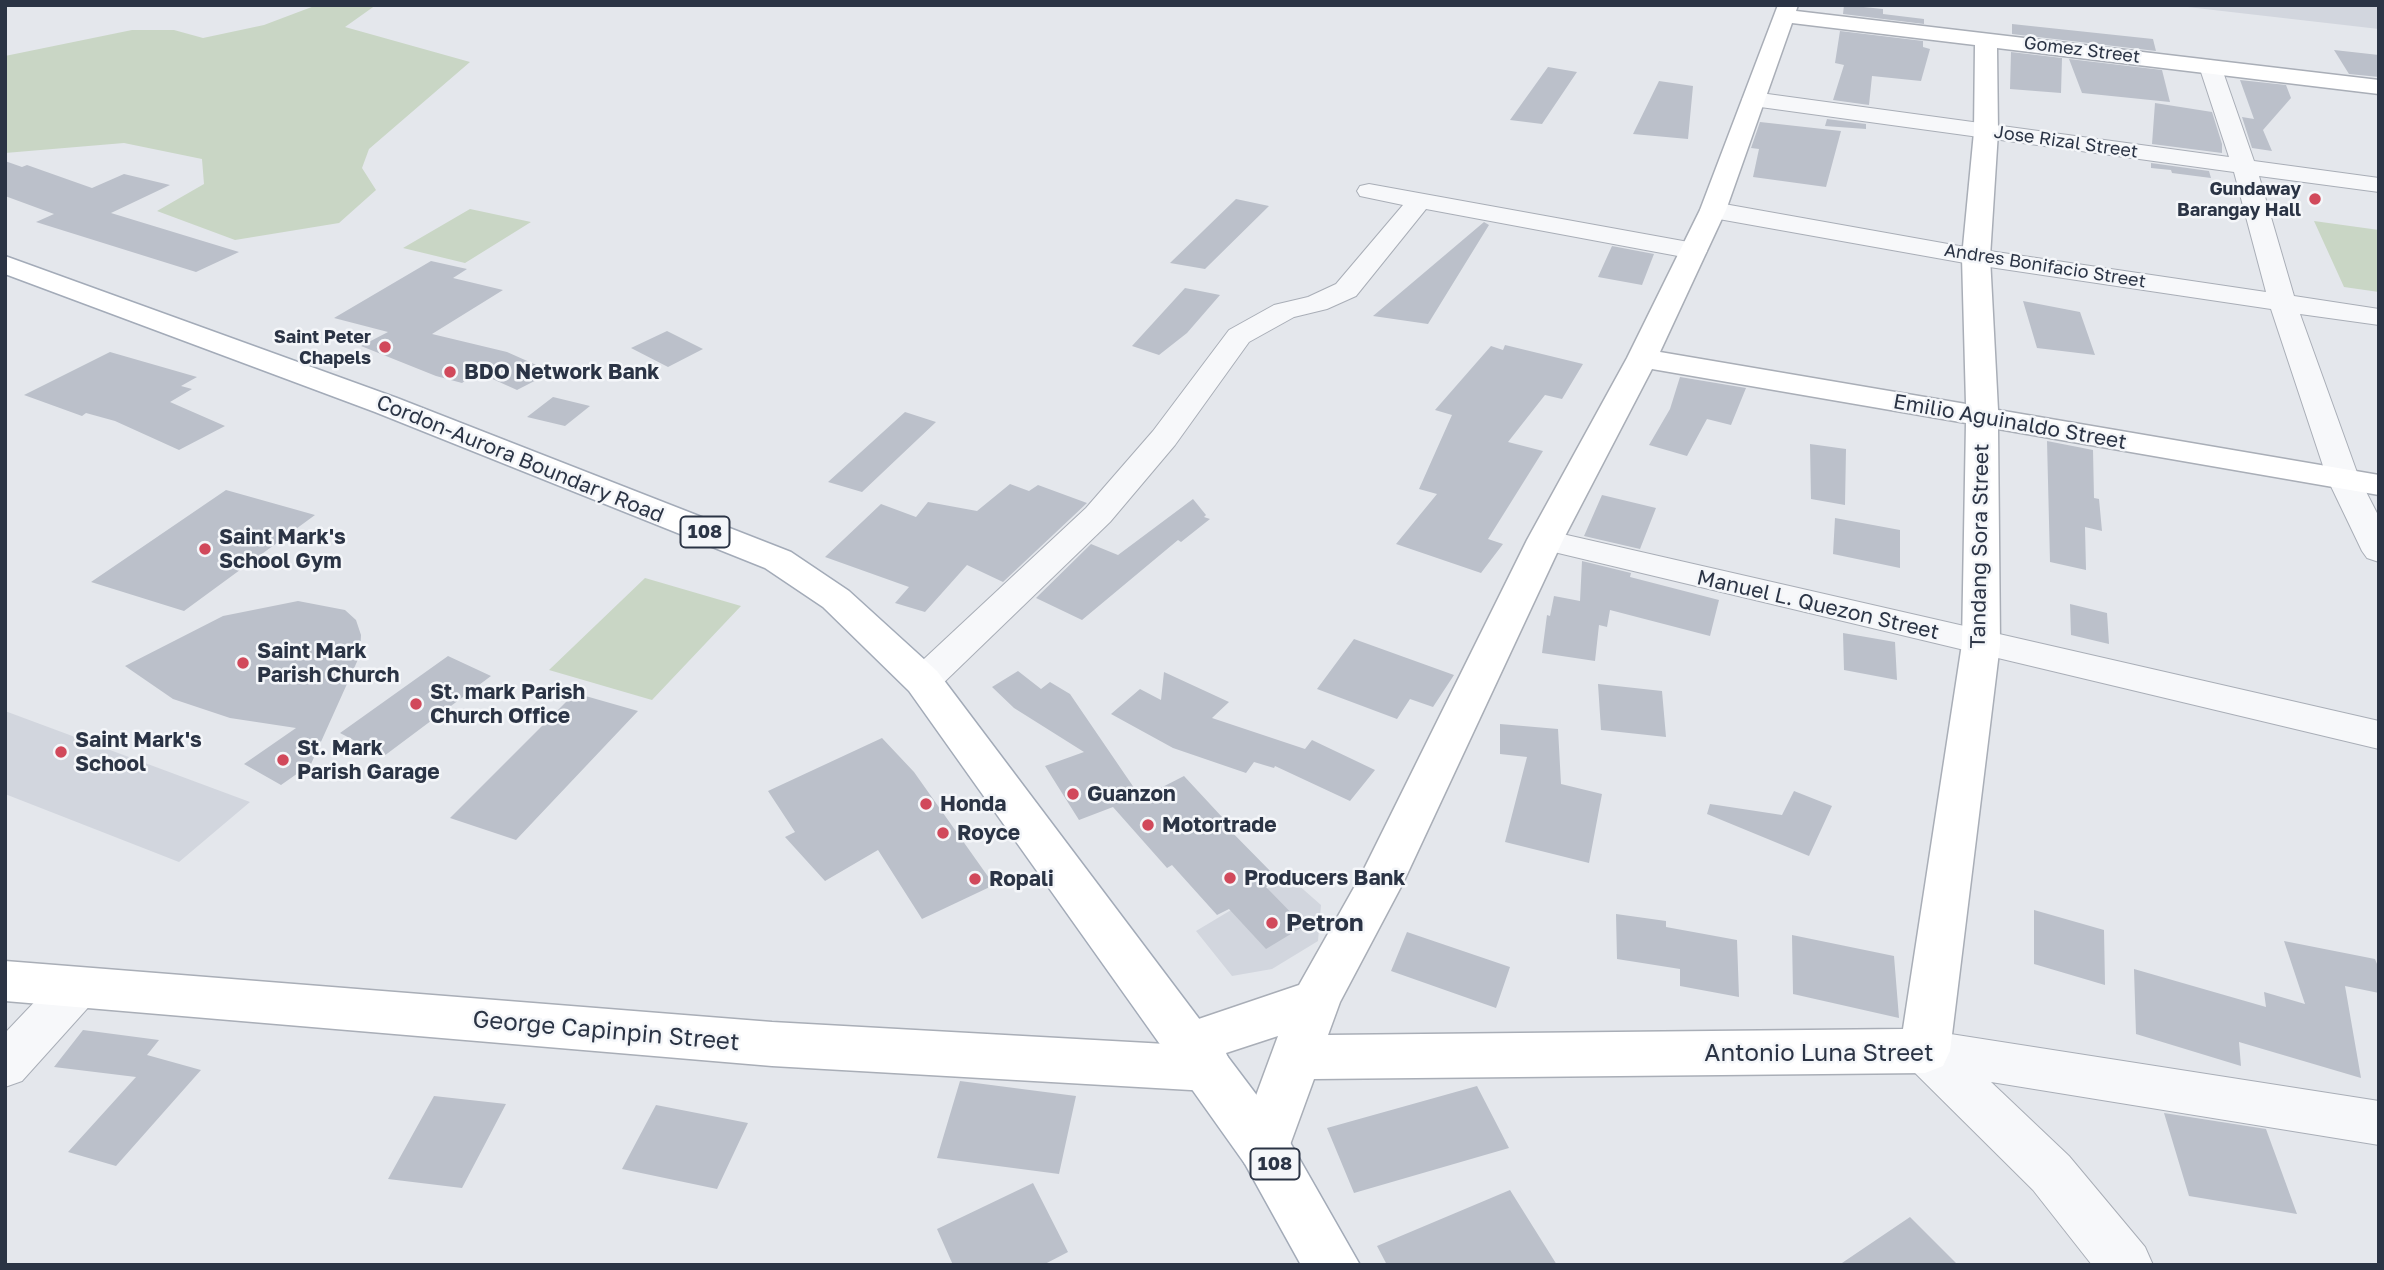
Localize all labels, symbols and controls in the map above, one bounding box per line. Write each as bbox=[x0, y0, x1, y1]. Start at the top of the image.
street label: Gomez Street bbox=[2023, 32, 2141, 68]
street label: Jose Rizal Street bbox=[1993, 121, 2139, 163]
place label: Gundaway Barangay Hall bbox=[2177, 178, 2301, 220]
marker: Gundaway Barangay Hall bbox=[2307, 191, 2323, 207]
street label: Andres Bonifacio Street bbox=[1943, 239, 2147, 293]
place label: Saint Peter Chapels bbox=[274, 326, 371, 368]
marker: Saint Peter Chapels bbox=[377, 339, 393, 355]
place label: BDO Network Bank bbox=[464, 359, 660, 385]
marker: BDO Network Bank bbox=[442, 364, 458, 380]
street label: Emilio Aguinaldo Street bbox=[1891, 389, 2129, 455]
street label: Cordon-Aurora Boundary Road bbox=[373, 390, 667, 528]
street label: Tandang Sora Street bbox=[1966, 443, 1994, 649]
road number: 108 bbox=[680, 516, 730, 548]
place label: Saint Mark's School Gym bbox=[219, 524, 346, 574]
marker: Saint Mark's School Gym bbox=[197, 541, 213, 557]
street label: Manuel L. Quezon Street bbox=[1694, 565, 1942, 645]
place label: Saint Mark Parish Church bbox=[257, 638, 399, 688]
marker: Saint Mark Parish Church bbox=[235, 655, 251, 671]
place label: St. mark Parish Church Office bbox=[430, 679, 585, 729]
marker: St. mark Parish Church Office bbox=[408, 696, 424, 712]
place label: Saint Mark's School bbox=[75, 727, 202, 777]
place label: St. Mark Parish Garage bbox=[297, 735, 440, 785]
marker: Saint Mark's School bbox=[53, 744, 69, 760]
marker: St. Mark Parish Garage bbox=[275, 752, 291, 768]
place label: Guanzon bbox=[1087, 781, 1176, 807]
marker: Guanzon bbox=[1065, 786, 1081, 802]
place label: Honda bbox=[940, 791, 1006, 817]
marker: Honda bbox=[918, 796, 934, 812]
place label: Motortrade bbox=[1162, 812, 1277, 838]
marker: Motortrade bbox=[1140, 817, 1156, 833]
place label: Royce bbox=[957, 820, 1020, 846]
marker: Royce bbox=[935, 825, 951, 841]
place label: Producers Bank bbox=[1244, 865, 1405, 891]
place label: Ropali bbox=[989, 866, 1054, 892]
marker: Producers Bank bbox=[1222, 870, 1238, 886]
marker: Ropali bbox=[967, 871, 983, 887]
place label: Petron bbox=[1286, 909, 1363, 937]
marker: Petron bbox=[1264, 915, 1280, 931]
street label: George Capinpin Street bbox=[471, 1005, 741, 1057]
street label: Antonio Luna Street bbox=[1704, 1039, 1934, 1067]
road number: 108 bbox=[1250, 1148, 1300, 1180]

